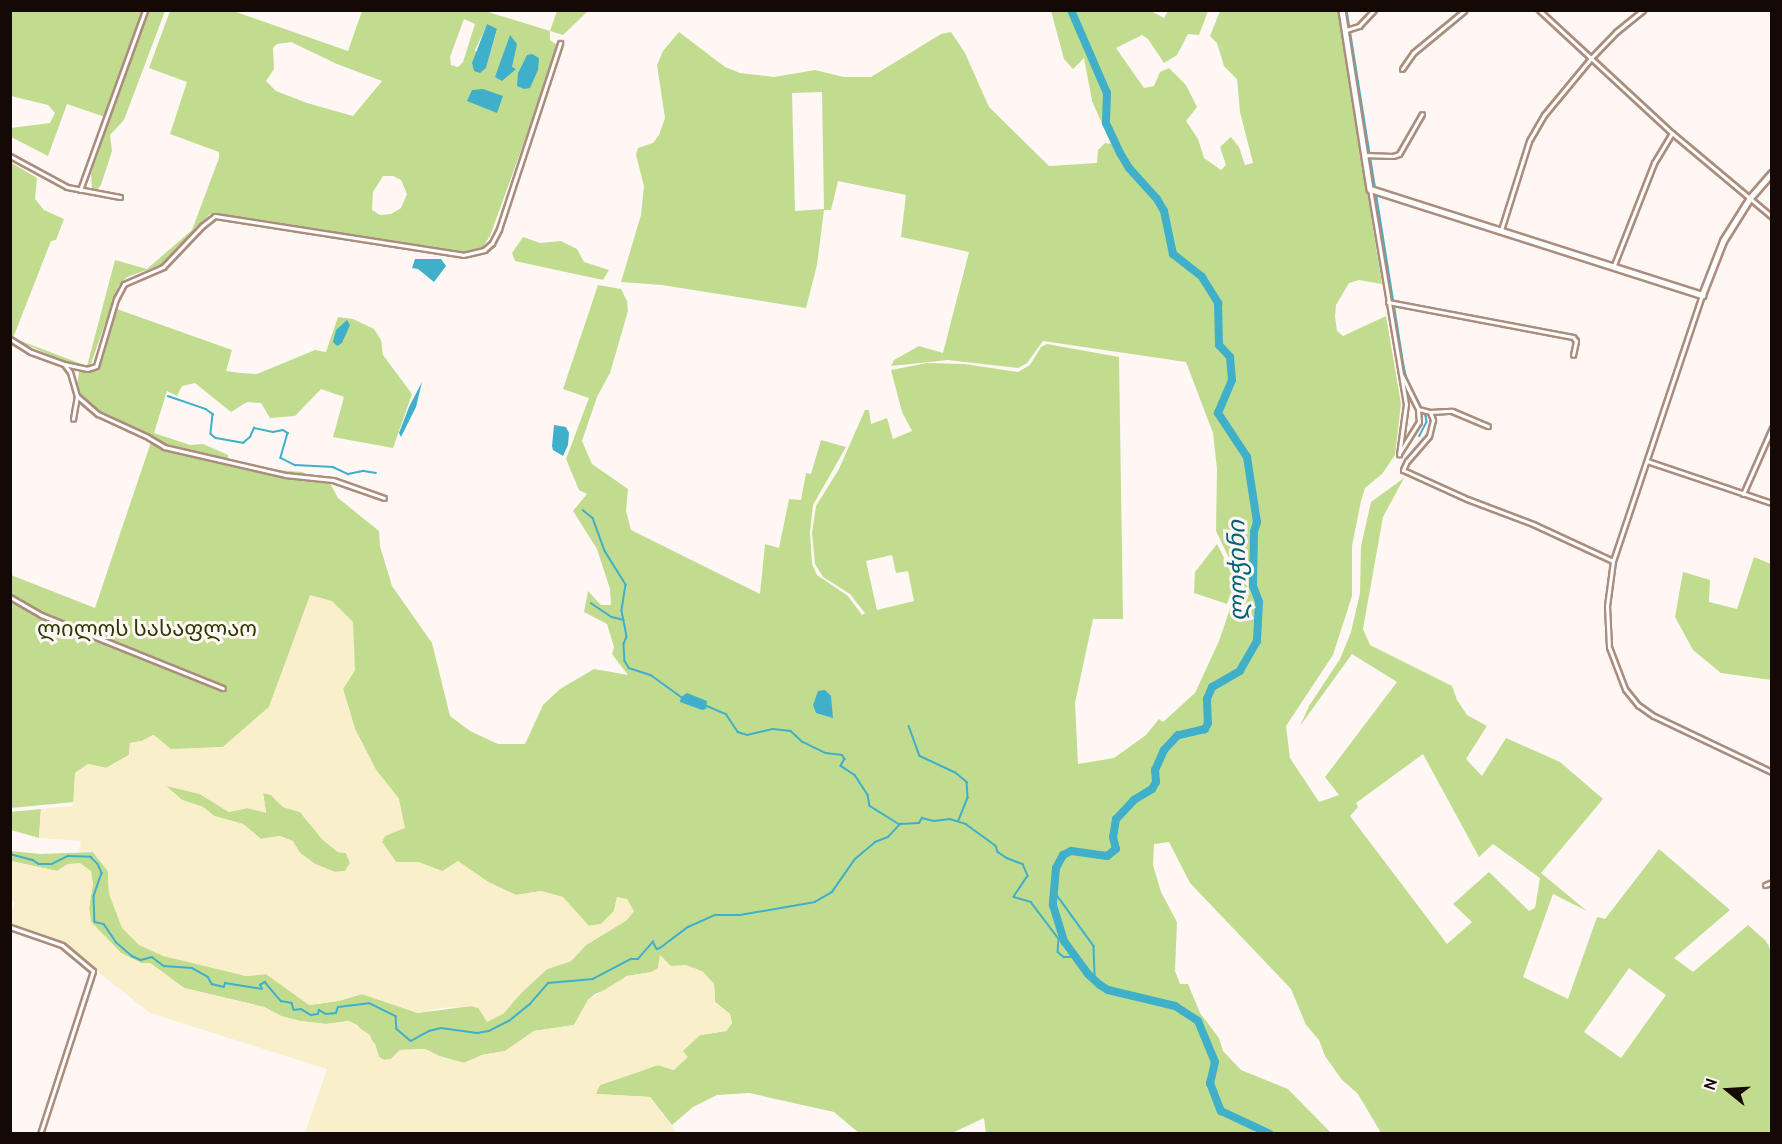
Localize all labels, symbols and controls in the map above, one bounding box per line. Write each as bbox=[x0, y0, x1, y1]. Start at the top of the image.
water label: ლოჭინი bbox=[1222, 520, 1252, 622]
park label: ლილოს სასაფლაო bbox=[37, 616, 257, 642]
north arrow bbox=[1698, 1060, 1758, 1120]
text: N bbox=[1700, 1076, 1721, 1093]

